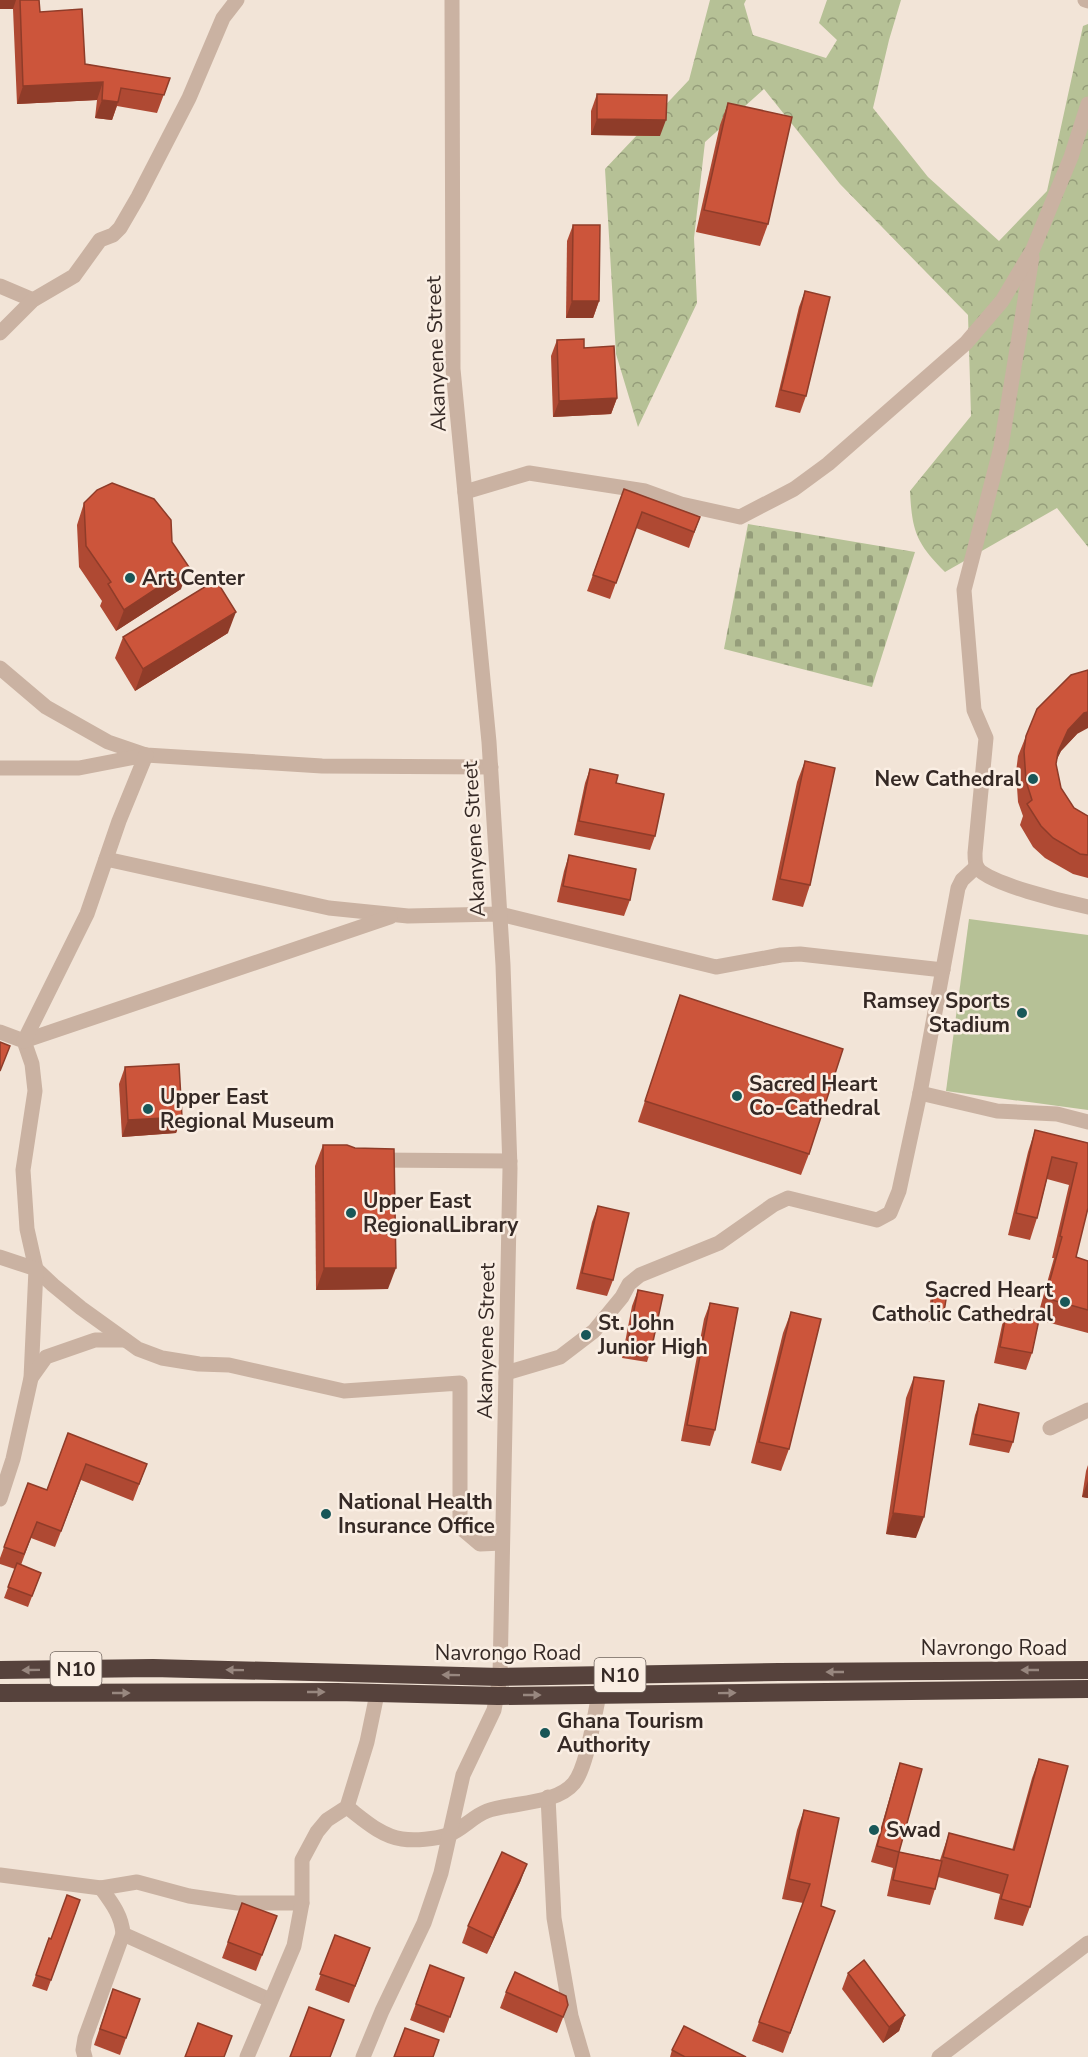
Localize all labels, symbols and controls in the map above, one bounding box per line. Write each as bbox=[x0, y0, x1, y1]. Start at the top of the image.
street label: Akanyene Street bbox=[419, 275, 453, 433]
place label: Art Center bbox=[142, 564, 246, 592]
marker: Art Center bbox=[123, 571, 137, 585]
street label: Akanyene Street bbox=[456, 760, 492, 918]
place label: New Cathedral bbox=[874, 765, 1021, 793]
marker: New Cathedral bbox=[1026, 772, 1040, 786]
place label: Ramsey Sports Stadium bbox=[863, 987, 1010, 1039]
marker: Ramsey Sports Stadium bbox=[1015, 1006, 1029, 1020]
place label: Sacred Heart Co-Cathedral bbox=[749, 1070, 880, 1122]
place label: Upper East Regional Museum bbox=[160, 1083, 334, 1135]
marker: Sacred Heart Co-Cathedral bbox=[730, 1089, 744, 1103]
marker: Upper East Regional Museum bbox=[141, 1102, 155, 1116]
place label: Upper East RegionalLibrary bbox=[363, 1187, 519, 1239]
marker: Upper East RegionalLibrary bbox=[344, 1206, 358, 1220]
street label: Akanyene Street bbox=[471, 1262, 501, 1419]
place label: Sacred Heart Catholic Cathedral bbox=[872, 1276, 1054, 1328]
marker: Sacred Heart Catholic Cathedral bbox=[1058, 1295, 1072, 1309]
place label: St. John Junior High bbox=[597, 1309, 708, 1361]
marker: St. John Junior High bbox=[579, 1328, 593, 1342]
place label: National Health Insurance Office bbox=[338, 1488, 495, 1540]
marker: National Health Insurance Office bbox=[319, 1507, 333, 1521]
street label: Navrongo Road bbox=[921, 1634, 1067, 1662]
street label: Navrongo Road bbox=[435, 1639, 581, 1667]
road number: N10 bbox=[50, 1652, 101, 1686]
road number: N10 bbox=[594, 1658, 646, 1692]
one-way arrow bbox=[22, 1665, 41, 1674]
one-way arrow bbox=[1020, 1665, 1039, 1675]
one-way arrow bbox=[225, 1666, 244, 1675]
one-way arrow bbox=[825, 1667, 844, 1677]
one-way arrow bbox=[441, 1671, 460, 1680]
one-way arrow bbox=[307, 1687, 326, 1697]
one-way arrow bbox=[112, 1688, 131, 1698]
one-way arrow bbox=[718, 1689, 737, 1698]
one-way arrow bbox=[523, 1690, 542, 1700]
place label: Ghana Tourism Authority bbox=[557, 1707, 704, 1759]
marker: Ghana Tourism Authority bbox=[538, 1726, 552, 1740]
place label: Swad bbox=[886, 1816, 941, 1844]
marker: Swad bbox=[867, 1823, 881, 1837]

